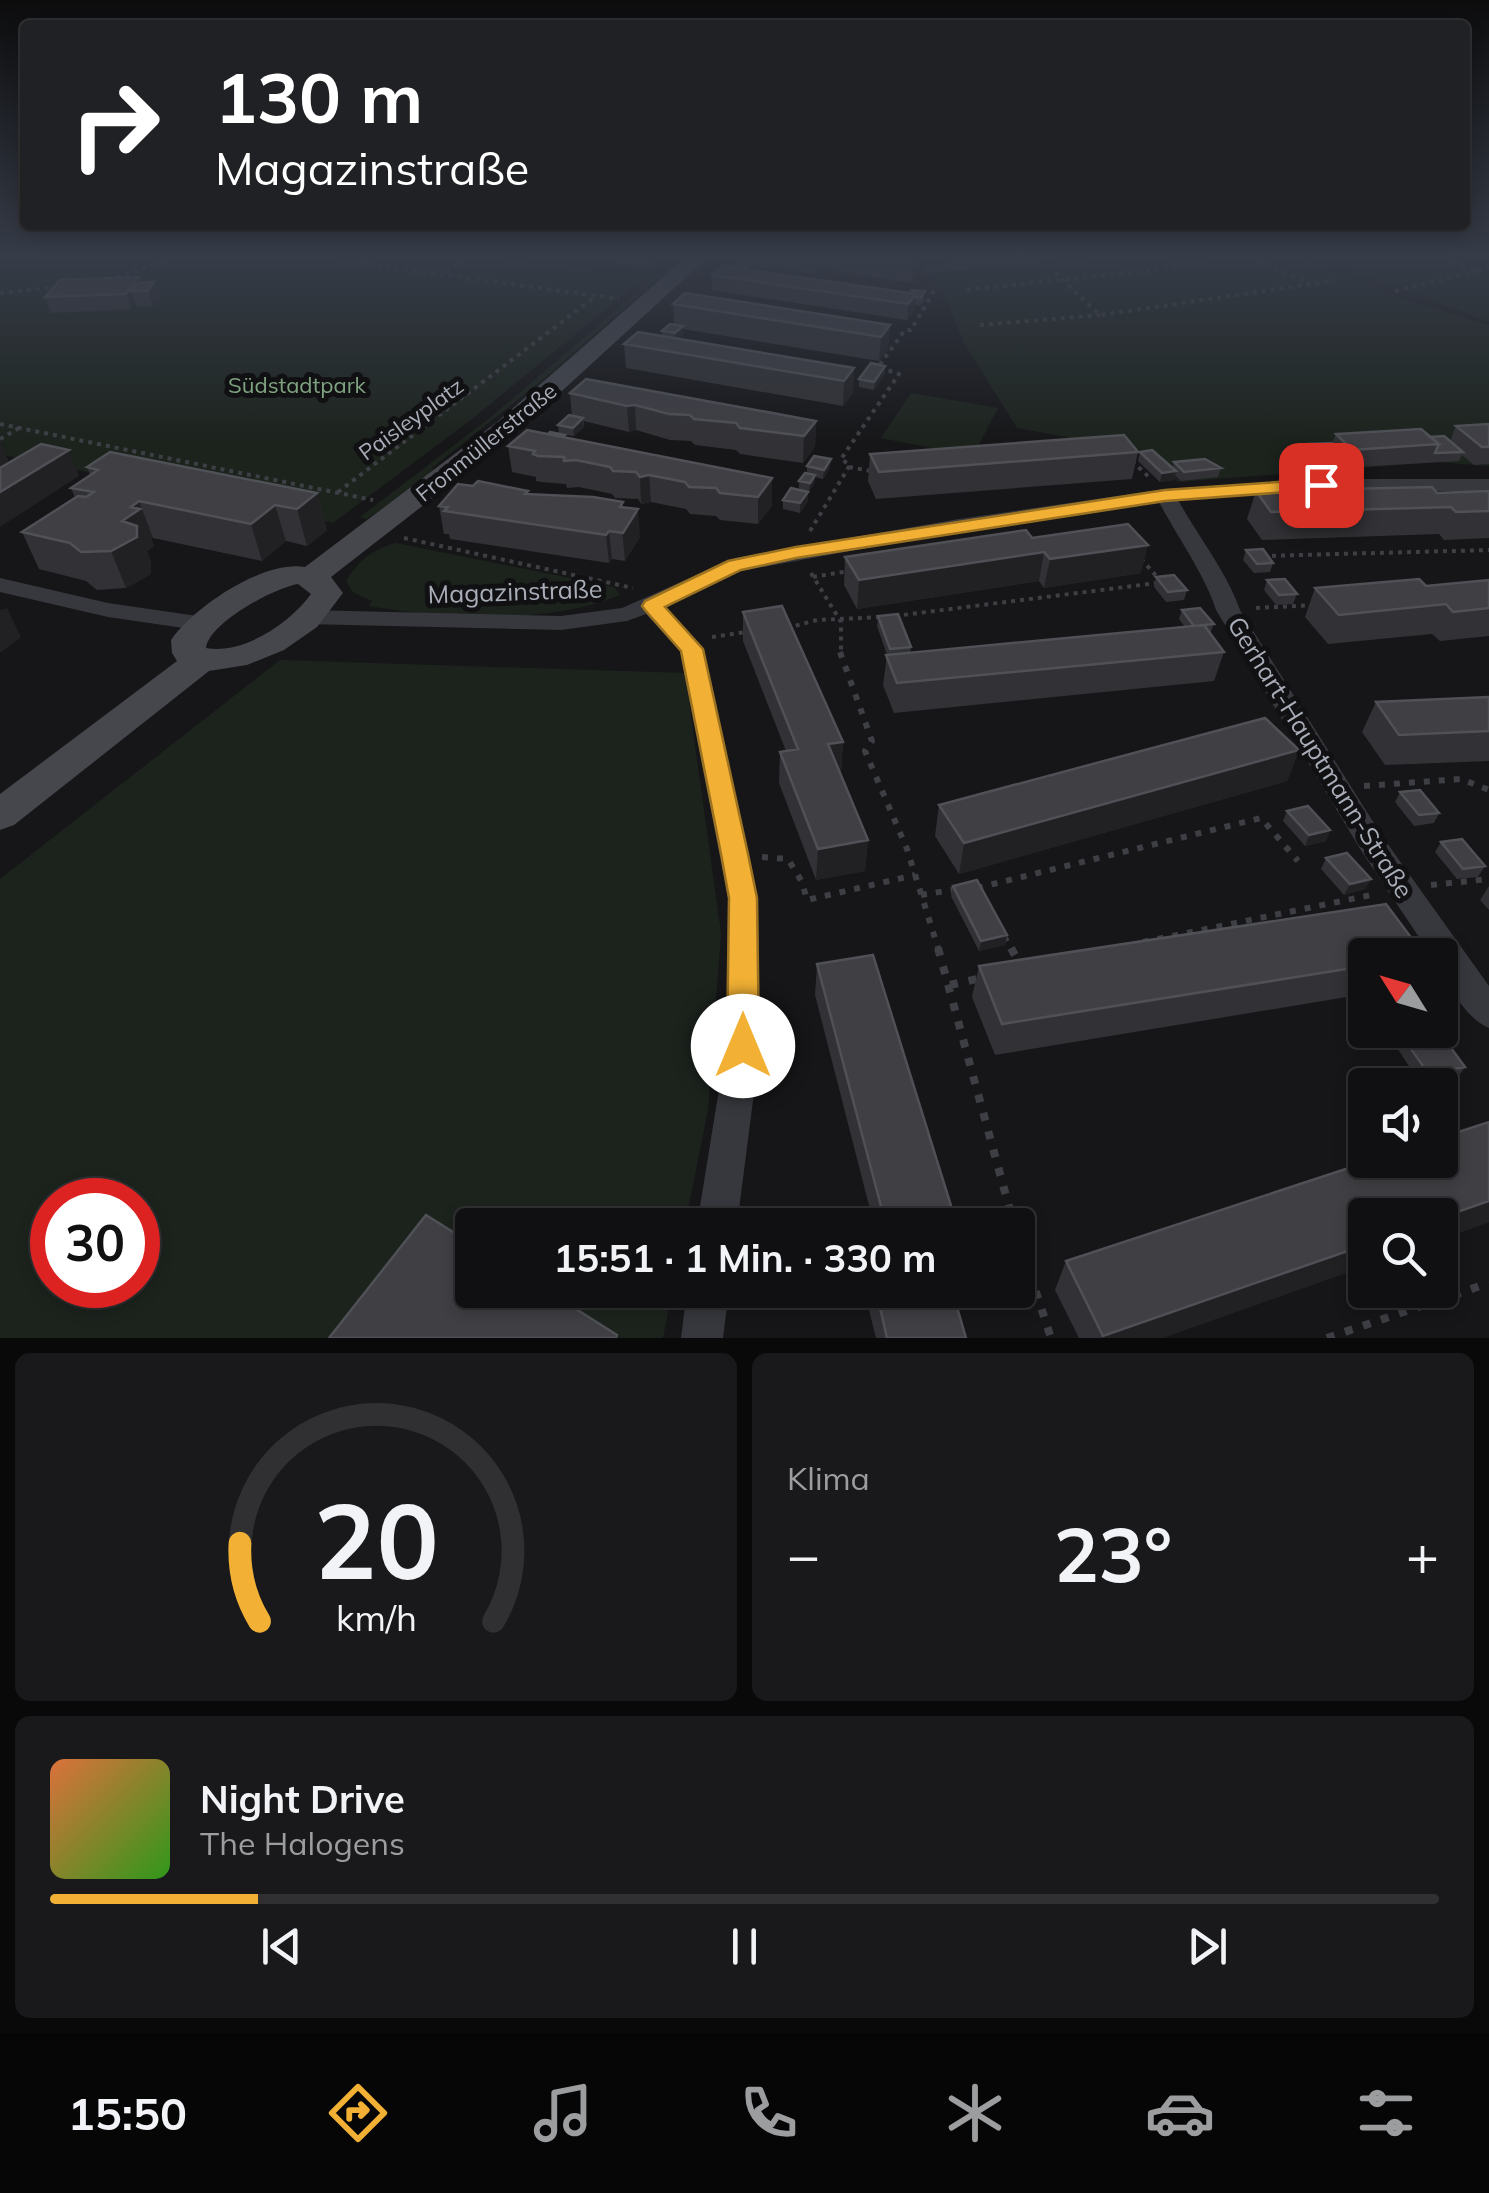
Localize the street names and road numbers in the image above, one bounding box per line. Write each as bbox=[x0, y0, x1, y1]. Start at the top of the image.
street label: Paisleyplatz bbox=[353, 372, 469, 466]
street label: Fronmüllerstraße bbox=[410, 377, 562, 507]
street label: Magazinstraße bbox=[427, 572, 603, 610]
street label: Gerhart-Hauptmann-Straße bbox=[1222, 611, 1420, 903]

